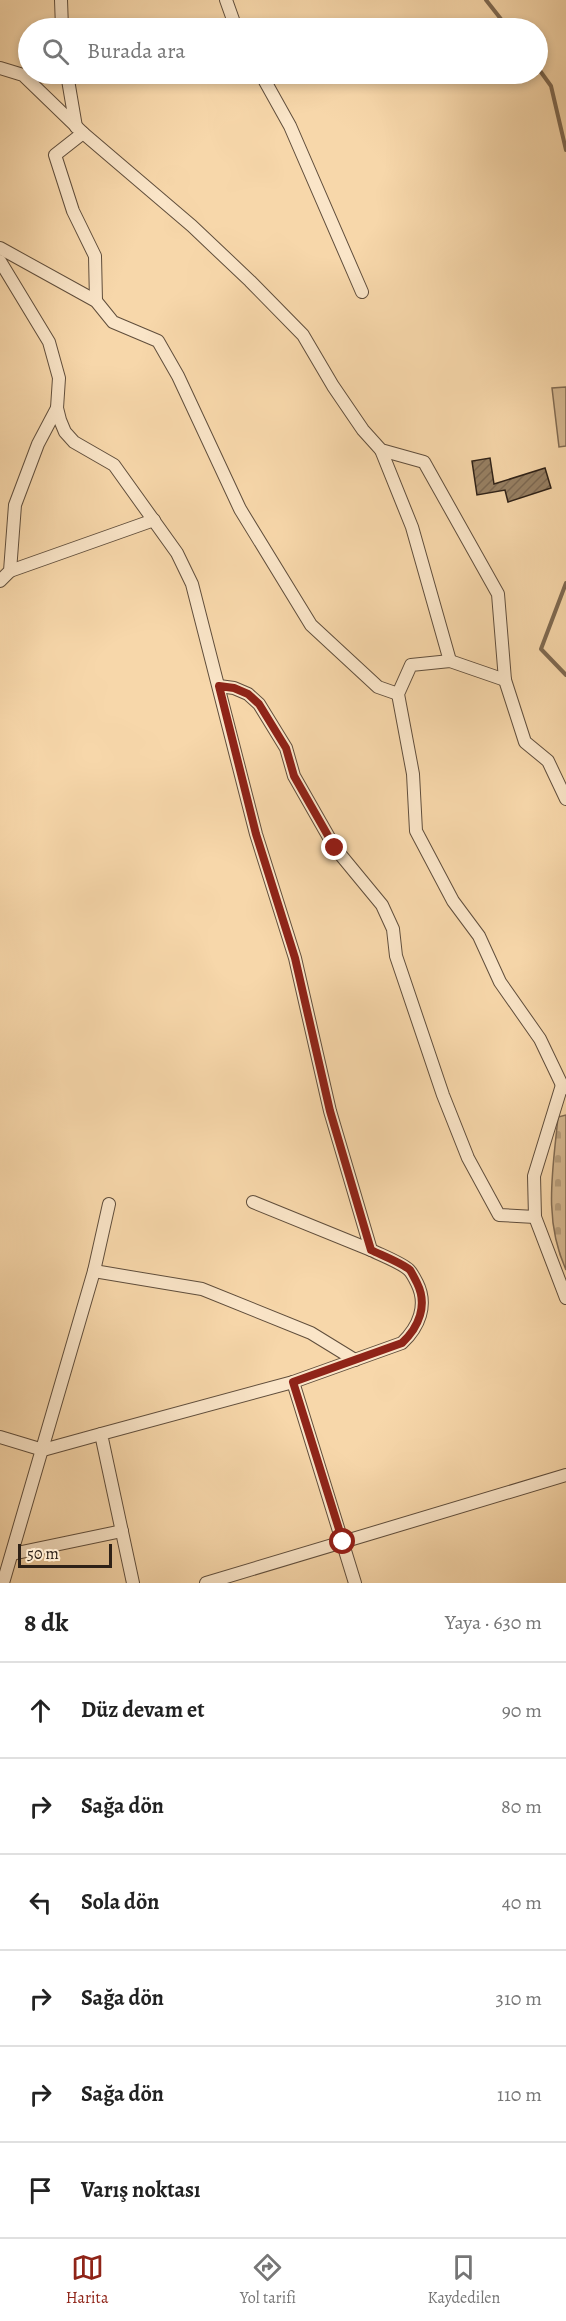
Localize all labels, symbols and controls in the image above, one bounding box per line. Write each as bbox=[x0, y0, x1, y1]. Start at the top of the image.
search box bbox=[18, 18, 548, 84]
icon: search bbox=[39, 35, 72, 68]
text: Burada ara bbox=[87, 36, 186, 66]
route end bbox=[321, 834, 347, 860]
route start bbox=[329, 1528, 355, 1554]
scale bar bbox=[18, 1541, 112, 1568]
text: 50 m bbox=[27, 1543, 59, 1565]
text: 8 dk bbox=[24, 1605, 68, 1640]
text: Yaya · 630 m bbox=[445, 1609, 542, 1636]
icon: ahead bbox=[24, 1694, 57, 1727]
text: Düz devam et bbox=[81, 1695, 204, 1725]
text: 90 m bbox=[502, 1697, 542, 1724]
icon: right bbox=[24, 1790, 57, 1823]
text: Sağa dön bbox=[81, 1791, 164, 1821]
text: 80 m bbox=[501, 1793, 542, 1820]
icon: left bbox=[24, 1886, 57, 1919]
text: Sola dön bbox=[81, 1887, 159, 1917]
text: 40 m bbox=[502, 1889, 542, 1916]
icon: right bbox=[24, 1982, 57, 2015]
text: Sağa dön bbox=[81, 1983, 164, 2013]
text: 310 m bbox=[496, 1985, 542, 2012]
icon: right bbox=[24, 2078, 57, 2111]
text: Sağa dön bbox=[81, 2079, 164, 2109]
text: 110 m bbox=[497, 2081, 542, 2108]
icon: arrive bbox=[24, 2174, 57, 2207]
text: Varış noktası bbox=[81, 2175, 200, 2205]
tab: Harita bbox=[66, 2251, 108, 2309]
tab: Yol tarifi bbox=[240, 2251, 296, 2309]
tab: Kaydedilen bbox=[428, 2251, 500, 2309]

